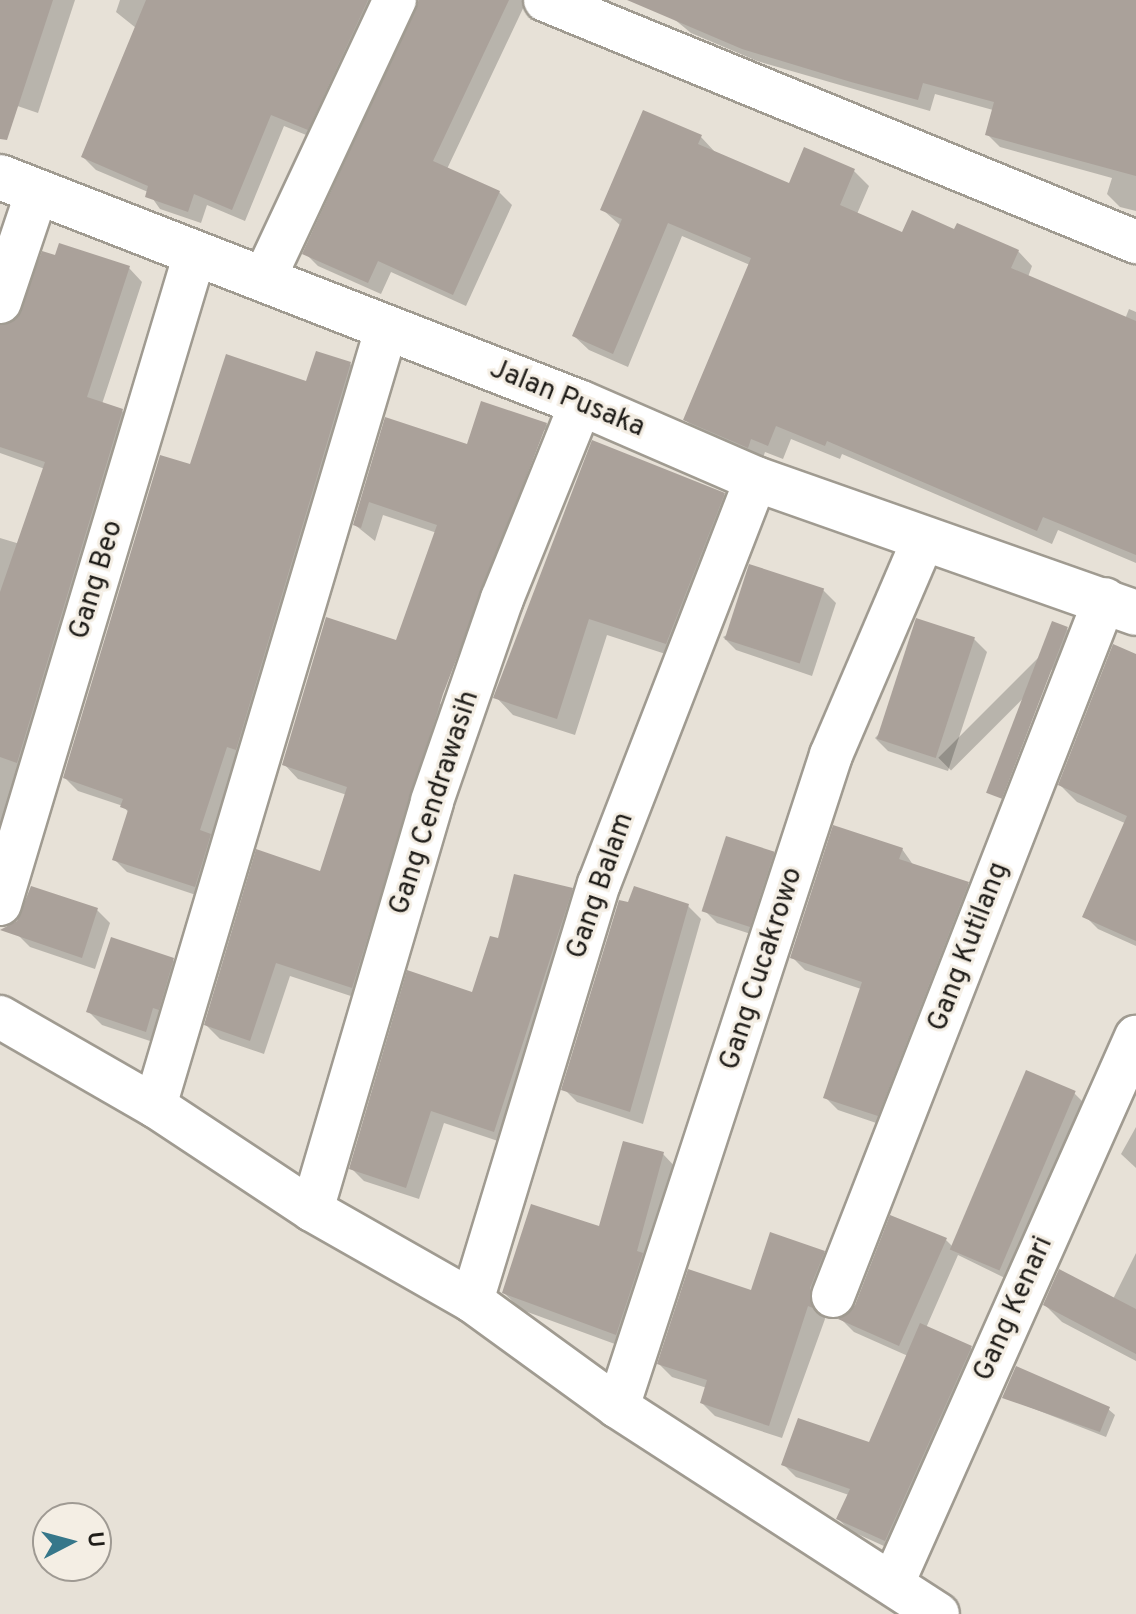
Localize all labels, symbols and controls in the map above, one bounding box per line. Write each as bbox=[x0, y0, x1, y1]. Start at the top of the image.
street label: Jalan Pusaka bbox=[485, 353, 649, 445]
street label: Gang Beo bbox=[63, 516, 131, 644]
street label: Gang Cendrawasih bbox=[383, 687, 487, 919]
street label: Gang Balam bbox=[560, 808, 642, 964]
street label: Gang Kutilang bbox=[921, 858, 1017, 1036]
street label: Gang Cucakrowo bbox=[713, 863, 811, 1075]
street label: Gang Kenari bbox=[967, 1231, 1061, 1387]
north arrow bbox=[32, 1502, 112, 1582]
text: U bbox=[80, 1530, 109, 1549]

